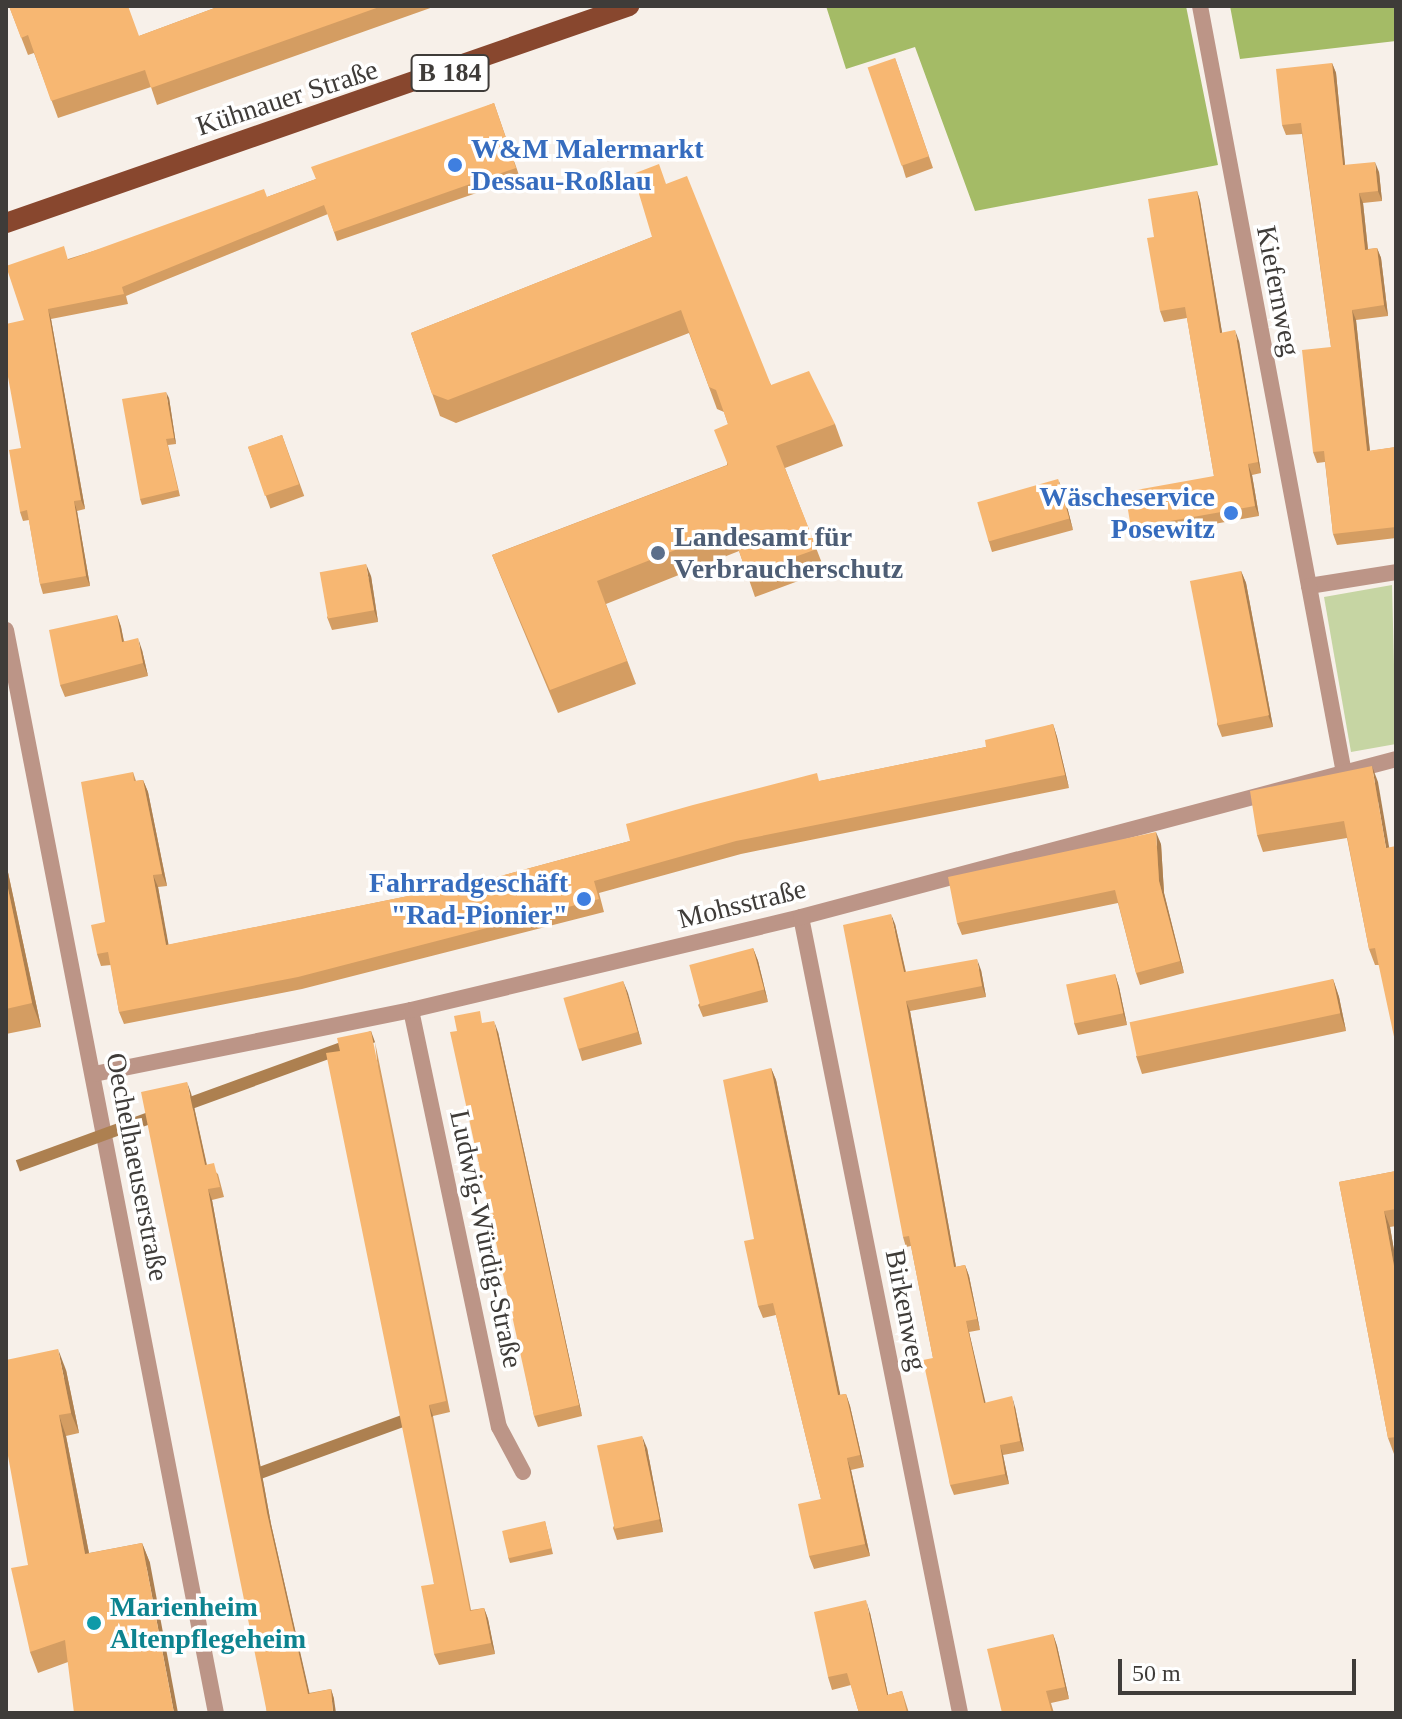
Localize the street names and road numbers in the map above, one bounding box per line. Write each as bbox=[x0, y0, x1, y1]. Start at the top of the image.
road number: B 184 bbox=[410, 51, 490, 95]
street label: Kühnauer Straße bbox=[192, 53, 382, 143]
street label: Kiefernweg bbox=[1249, 223, 1307, 359]
street label: Mohsstraße bbox=[675, 872, 809, 936]
street label: Oechelhaeuserstraße bbox=[98, 1050, 176, 1284]
street label: Ludwig-Würdig-Straße bbox=[442, 1107, 530, 1371]
street label: Birkenweg bbox=[878, 1246, 934, 1374]

